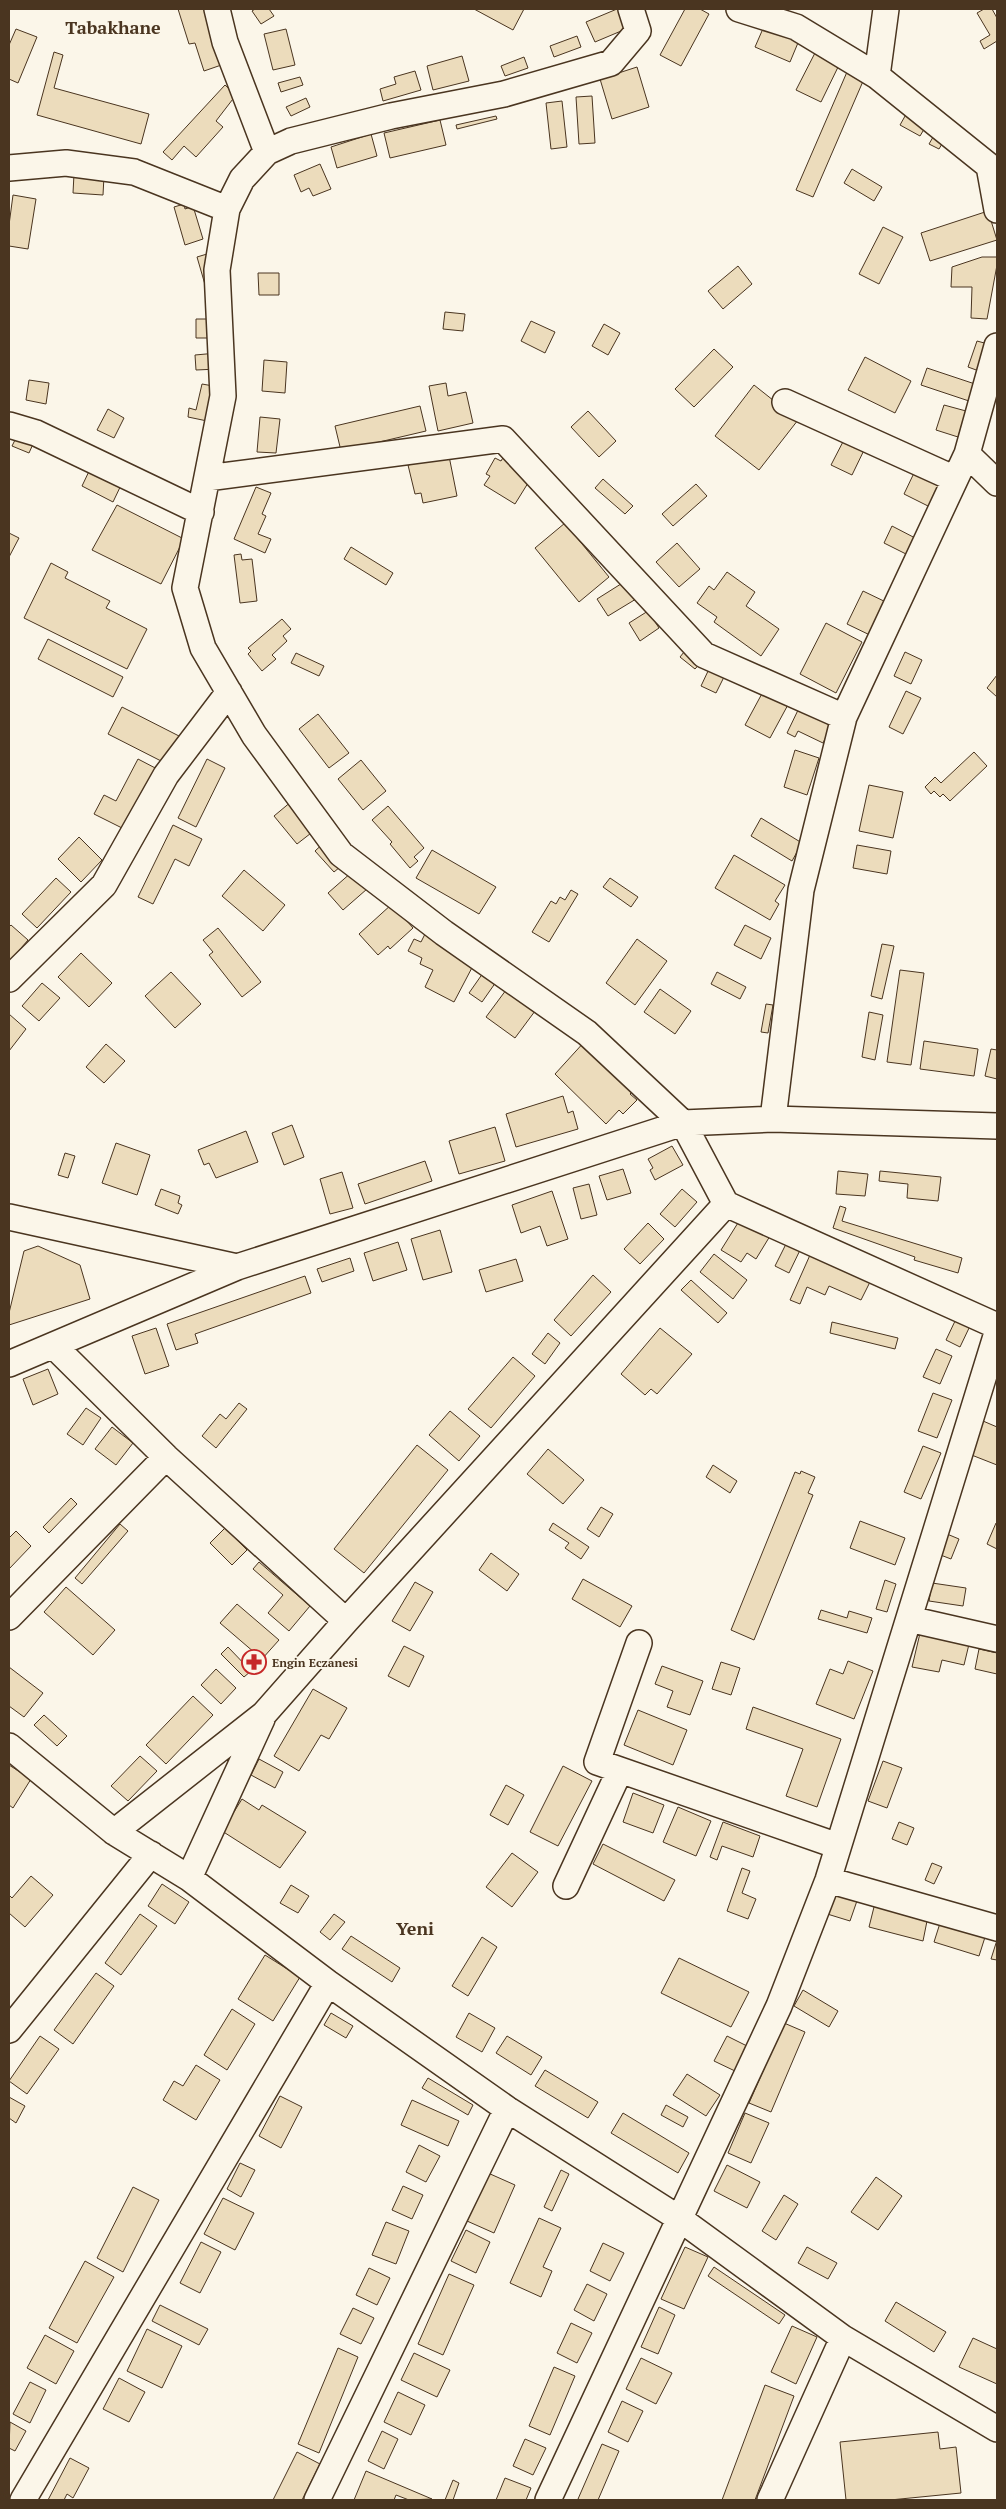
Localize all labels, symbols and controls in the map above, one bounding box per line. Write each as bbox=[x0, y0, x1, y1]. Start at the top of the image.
district label: Tabakhane bbox=[65, 15, 161, 39]
pharmacy icon: Engin Eczanesi bbox=[241, 1649, 267, 1675]
place label: Engin Eczanesi bbox=[272, 1655, 358, 1670]
district label: Yeni bbox=[396, 1916, 434, 1940]

